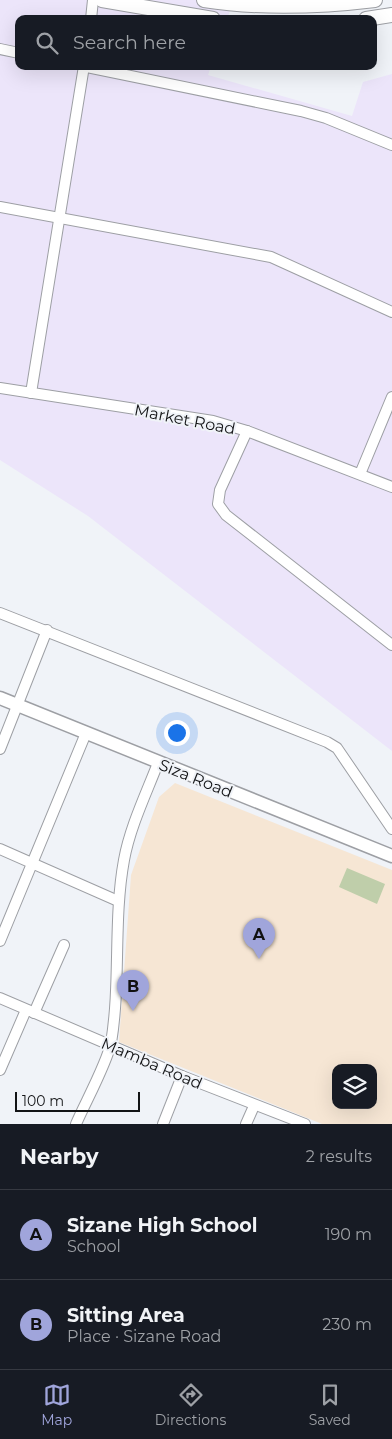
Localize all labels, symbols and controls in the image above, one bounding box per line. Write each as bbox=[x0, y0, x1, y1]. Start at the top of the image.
search box bbox=[15, 15, 377, 70]
icon: search bbox=[33, 29, 61, 57]
text: Search here bbox=[73, 31, 186, 54]
street label: Market Road bbox=[133, 400, 237, 439]
your location bbox=[164, 720, 190, 746]
street label: Siza Road bbox=[156, 755, 235, 802]
pin: A bbox=[243, 918, 275, 959]
pin: B bbox=[117, 970, 149, 1011]
street label: Mamba Road bbox=[98, 1034, 205, 1093]
map controls bbox=[332, 1064, 377, 1109]
button: layers bbox=[332, 1064, 377, 1109]
scale bar bbox=[15, 1089, 140, 1112]
text: 100 m bbox=[22, 1092, 64, 1110]
text: Nearby bbox=[20, 1144, 99, 1169]
text: 2 results bbox=[306, 1147, 372, 1166]
text: Sizane High School bbox=[67, 1214, 257, 1237]
text: A bbox=[30, 1225, 42, 1244]
text: 190 m bbox=[325, 1225, 372, 1244]
text: School bbox=[67, 1237, 121, 1256]
text: Sitting Area bbox=[67, 1304, 185, 1327]
text: B bbox=[30, 1315, 42, 1334]
text: 230 m bbox=[322, 1315, 372, 1334]
text: Place · Sizane Road bbox=[67, 1327, 221, 1346]
tab: Map bbox=[41, 1381, 72, 1429]
tab: Directions bbox=[155, 1381, 226, 1429]
tab: Saved bbox=[309, 1381, 351, 1429]

